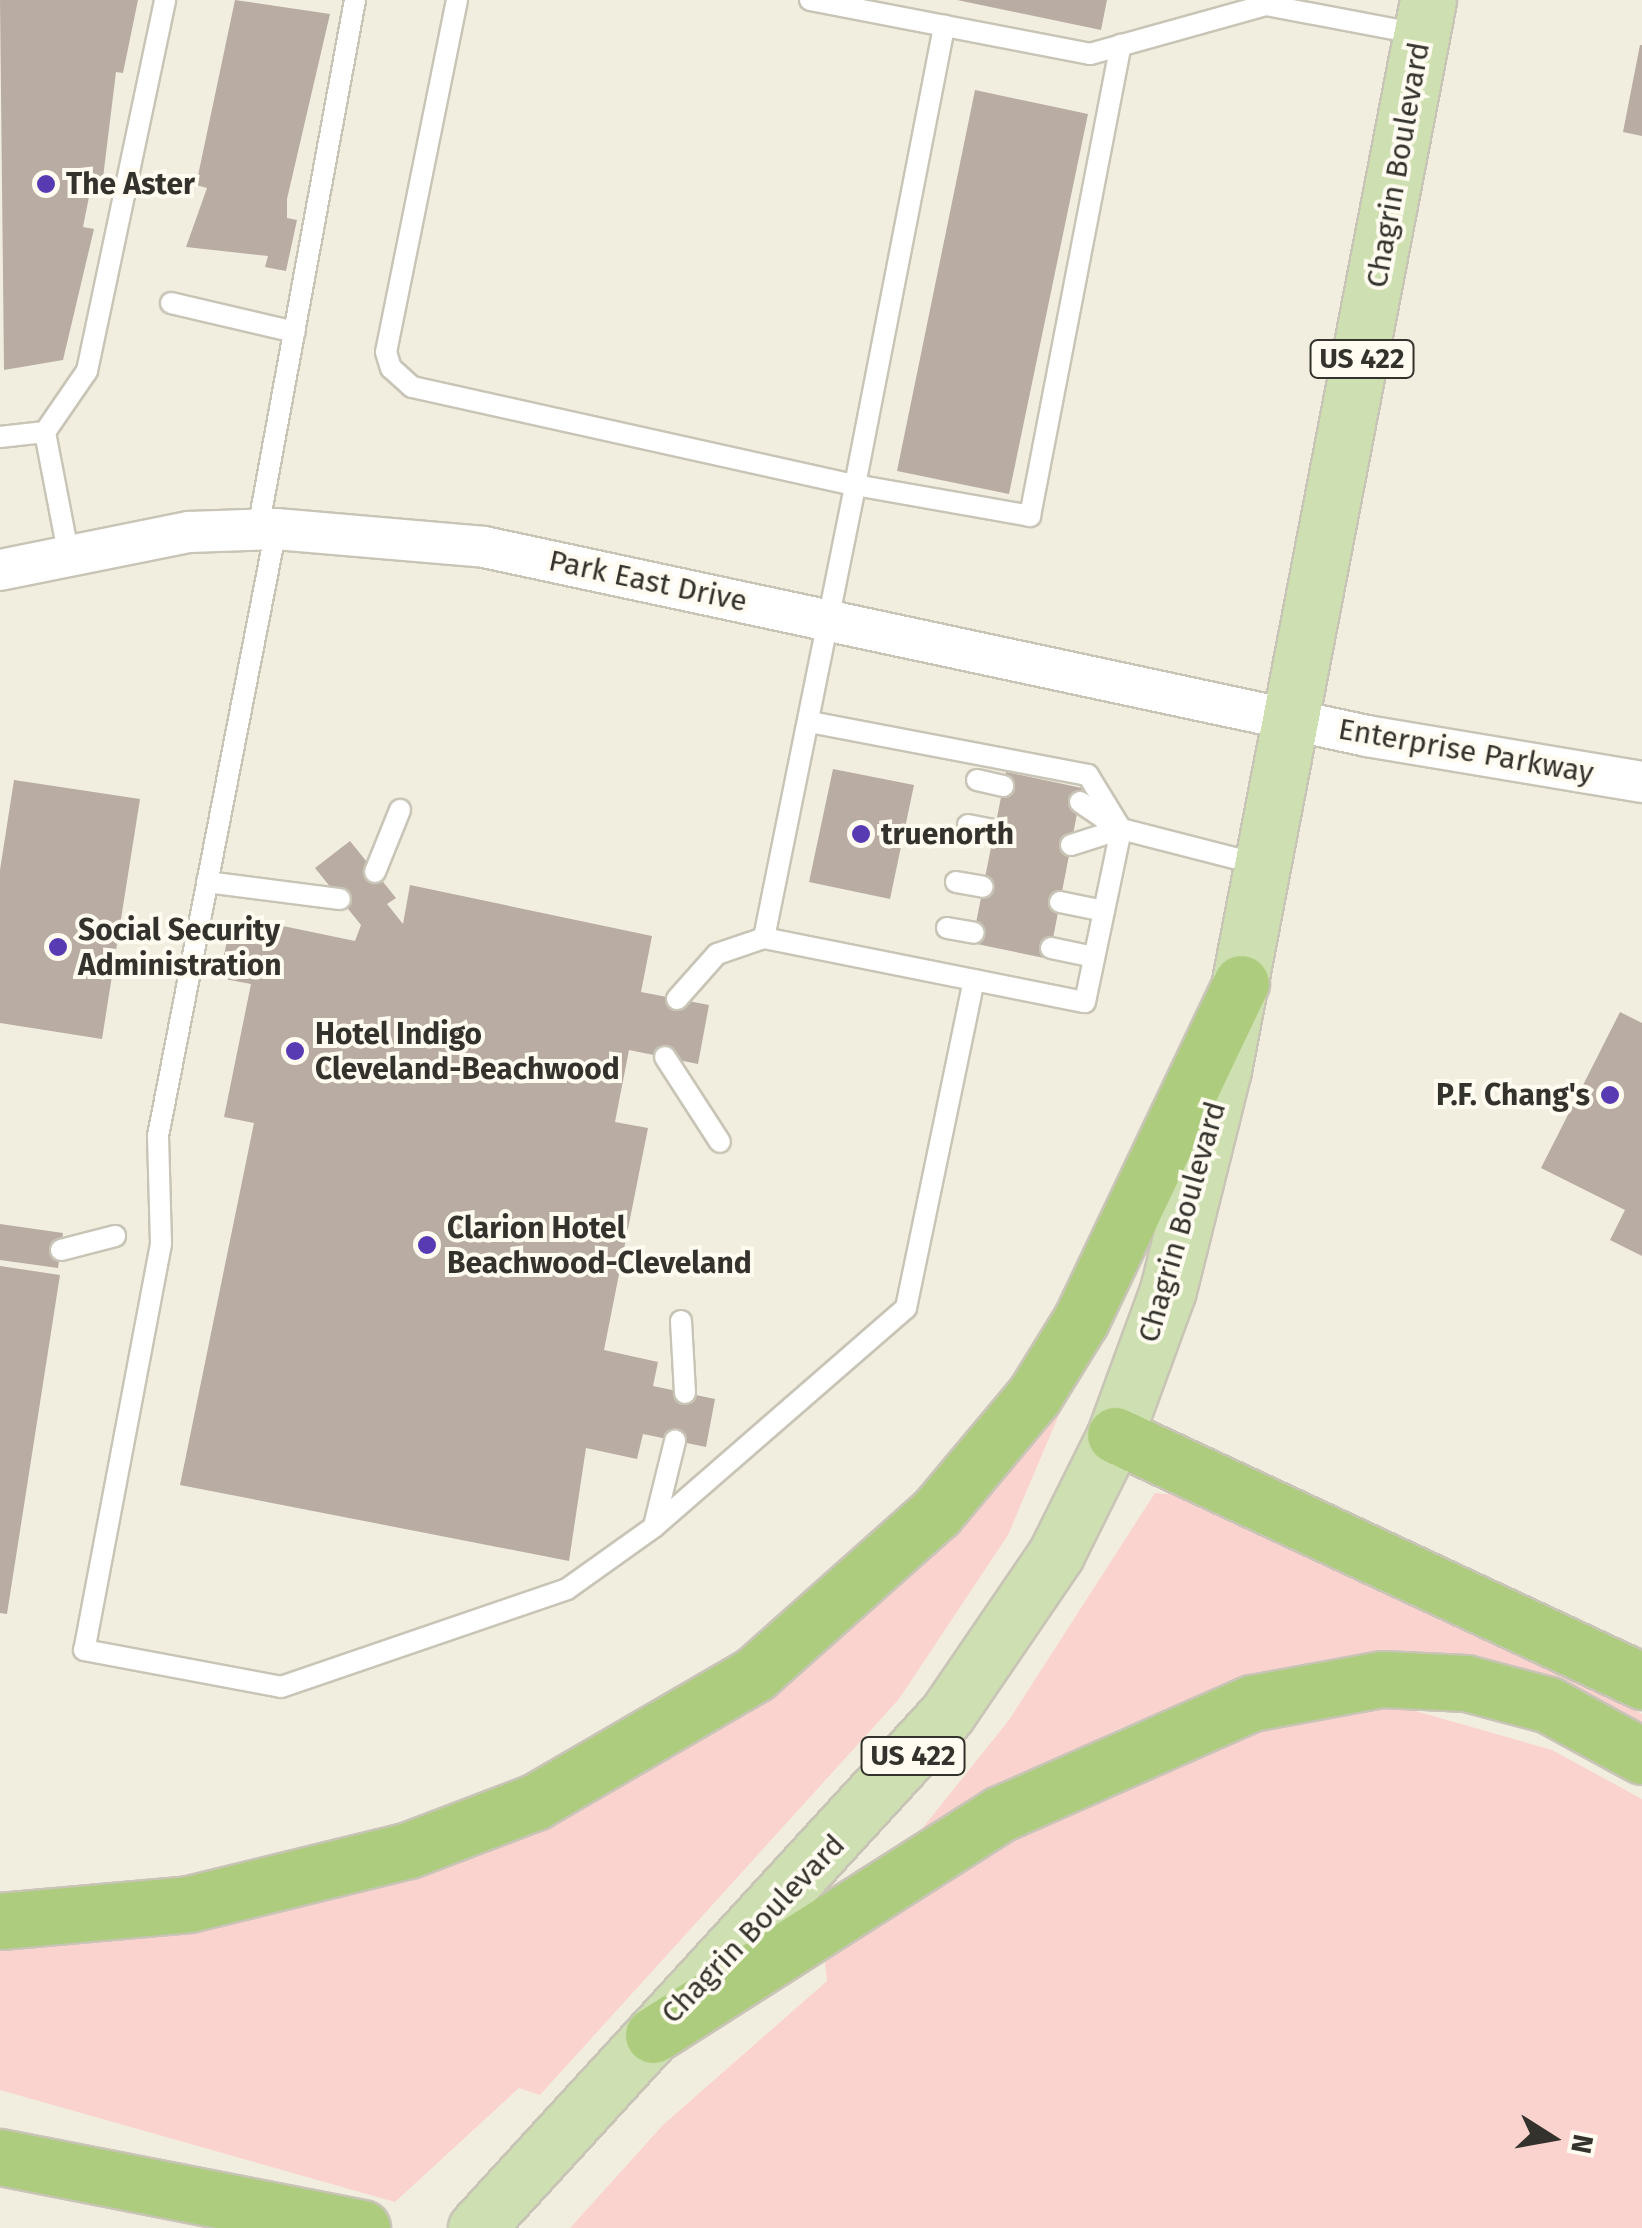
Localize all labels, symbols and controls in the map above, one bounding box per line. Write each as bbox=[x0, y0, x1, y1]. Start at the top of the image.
street label: Chagrin Boulevard bbox=[1359, 39, 1437, 291]
place label: The Aster bbox=[66, 166, 195, 202]
marker: The Aster bbox=[35, 173, 57, 195]
road number: US 422 bbox=[1310, 336, 1414, 382]
street label: Park East Drive bbox=[546, 542, 750, 620]
street label: Enterprise Parkway bbox=[1336, 711, 1596, 791]
place label: truenorth bbox=[881, 816, 1014, 852]
marker: truenorth bbox=[850, 823, 872, 845]
place label: Social Security Administration bbox=[78, 912, 282, 982]
marker: Social Security Administration bbox=[47, 936, 69, 958]
place label: Hotel Indigo Cleveland-Beachwood bbox=[315, 1016, 620, 1086]
marker: Hotel Indigo Cleveland-Beachwood bbox=[284, 1040, 306, 1062]
place label: P.F. Chang's bbox=[1436, 1077, 1590, 1113]
marker: P.F. Chang's bbox=[1599, 1084, 1621, 1106]
street label: Chagrin Boulevard bbox=[1130, 1098, 1234, 1346]
place label: Clarion Hotel Beachwood-Cleveland bbox=[447, 1210, 752, 1280]
marker: Clarion Hotel Beachwood-Cleveland bbox=[416, 1234, 438, 1256]
road number: US 422 bbox=[860, 1733, 966, 1779]
street label: Chagrin Boulevard bbox=[654, 1827, 852, 2031]
north arrow bbox=[1502, 2088, 1602, 2188]
text: N bbox=[1564, 2132, 1600, 2156]

